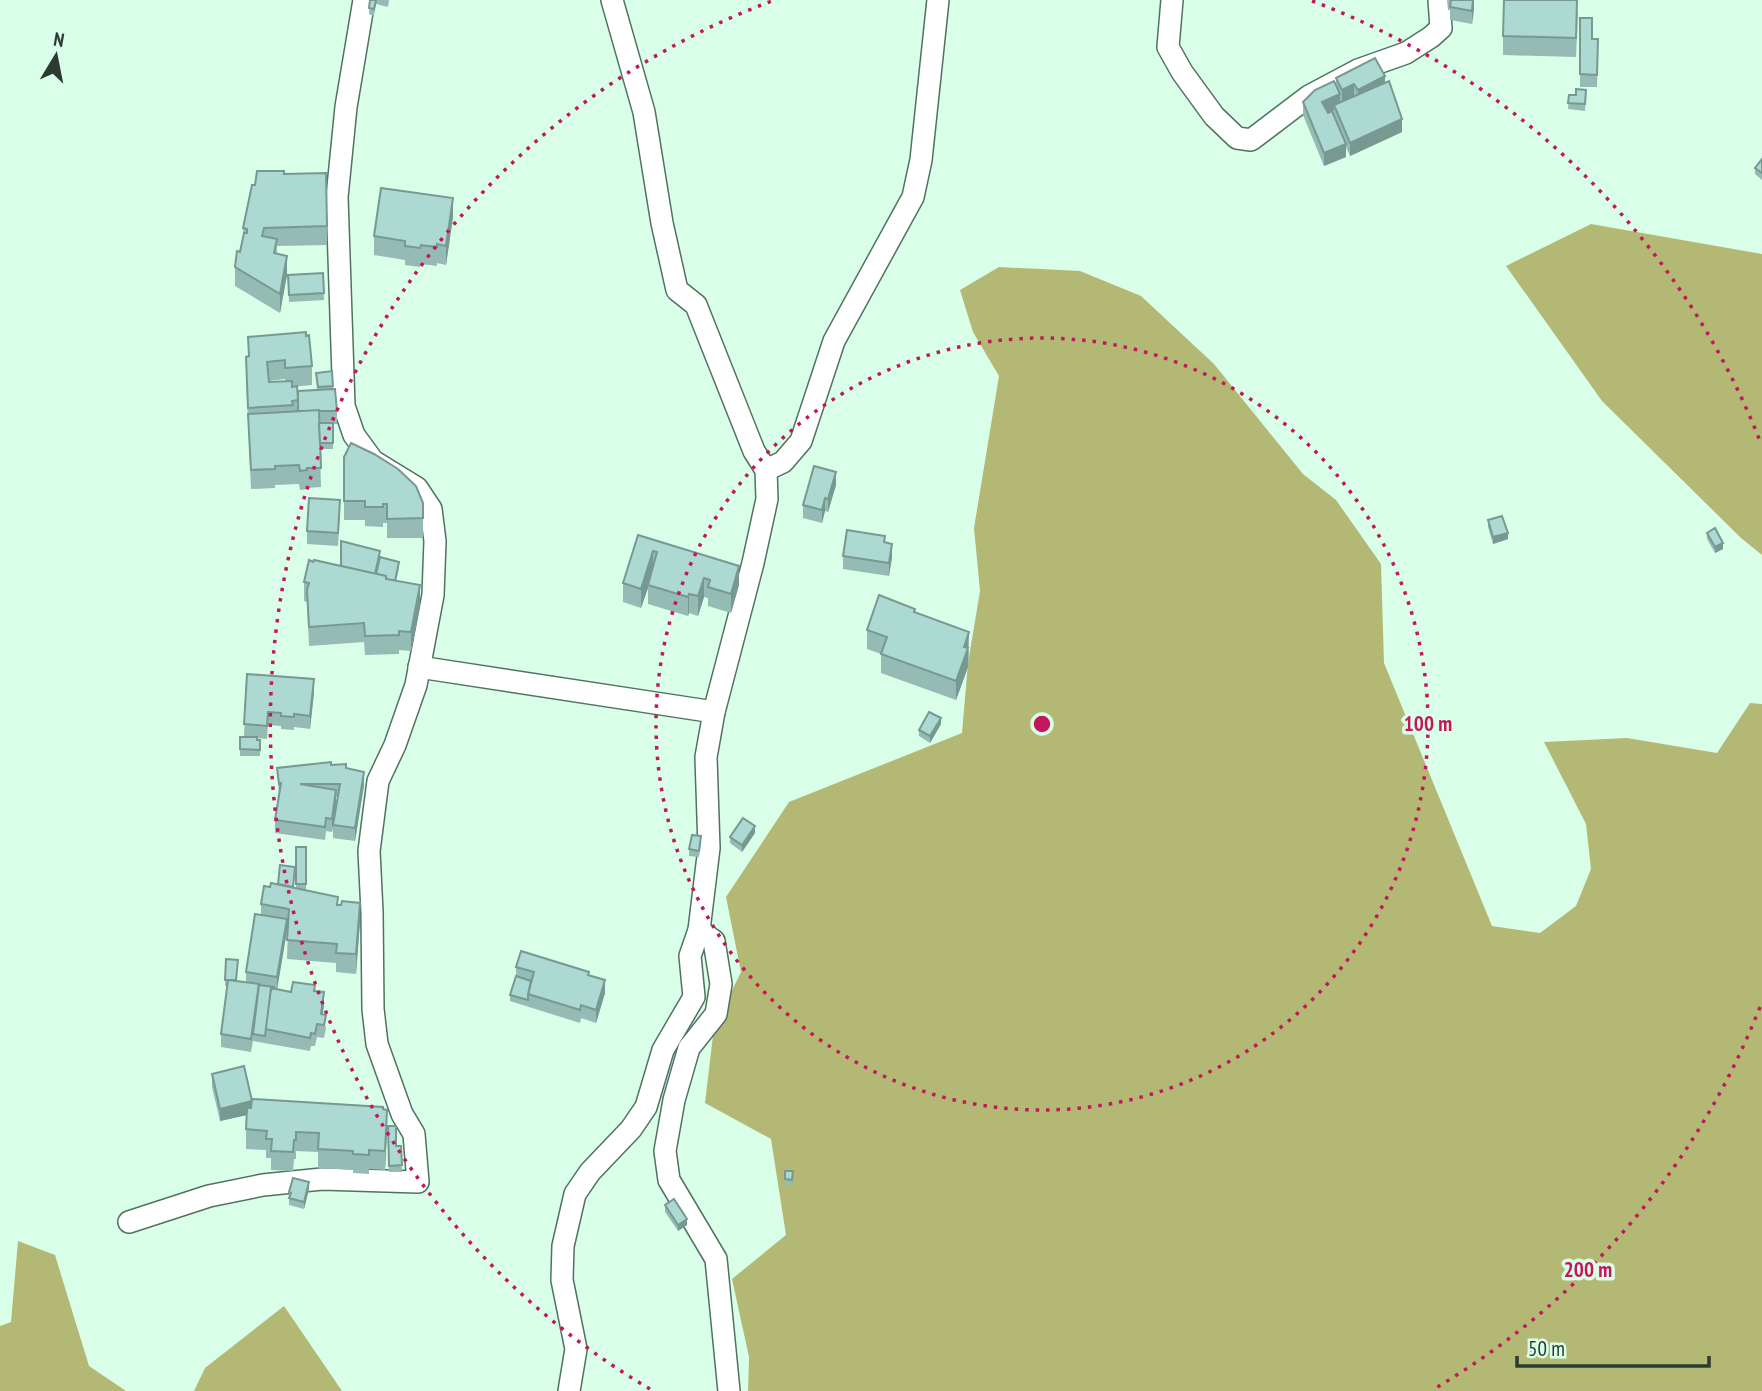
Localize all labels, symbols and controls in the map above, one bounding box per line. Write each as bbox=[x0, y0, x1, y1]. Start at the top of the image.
north arrow bbox=[21, 21, 91, 91]
text: N bbox=[52, 27, 66, 52]
text: 100 m bbox=[1404, 710, 1452, 737]
centre of rings bbox=[1030, 712, 1054, 736]
text: 200 m bbox=[1564, 1256, 1612, 1283]
scale bar bbox=[1517, 1324, 1710, 1368]
text: 50 m bbox=[1528, 1335, 1565, 1362]

